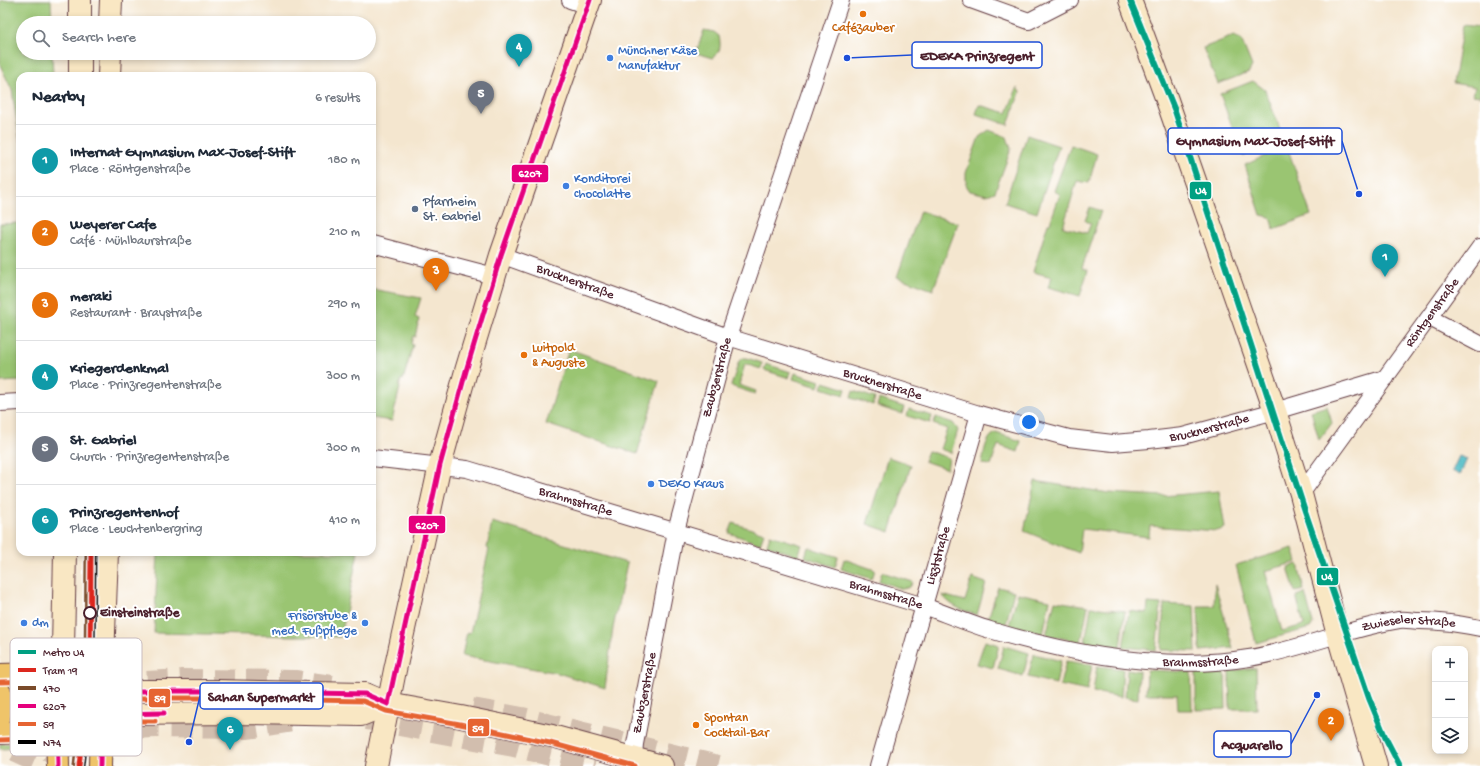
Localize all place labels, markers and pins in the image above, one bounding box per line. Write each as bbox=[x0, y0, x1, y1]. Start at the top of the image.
marker: Cafézauber bbox=[858, 9, 868, 19]
place label: Cafézauber bbox=[832, 21, 895, 36]
pin: 4 bbox=[506, 34, 532, 67]
callout: EDEKA Prinzregent bbox=[912, 42, 1042, 68]
place label: Münchner Käse Manufaktur bbox=[618, 44, 697, 74]
marker: Münchner Käse Manufaktur bbox=[605, 53, 615, 63]
pin: 5 bbox=[468, 81, 494, 114]
callout: Gymnasium Max-Josef-Stift bbox=[1168, 128, 1342, 154]
place label: Konditorei chocolatte bbox=[574, 172, 631, 202]
marker: Konditorei chocolatte bbox=[561, 181, 571, 191]
place label: Pfarrheim St. Gabriel bbox=[422, 195, 481, 225]
marker: Pfarrheim St. Gabriel bbox=[410, 204, 420, 214]
pin: 1 bbox=[1372, 244, 1398, 277]
pin: 3 bbox=[423, 258, 449, 291]
place label: Luitpold & Auguste bbox=[532, 341, 585, 371]
marker: Luitpold & Auguste bbox=[519, 350, 529, 360]
place label: DEKO Kraus bbox=[658, 477, 725, 492]
marker: DEKO Kraus bbox=[646, 479, 656, 489]
marker: Einsteinstraße bbox=[83, 606, 97, 620]
place label: Einsteinstraße bbox=[100, 606, 181, 621]
place label: Frisörstube & med. Fußpflege bbox=[272, 609, 357, 639]
place label: dm bbox=[32, 616, 49, 631]
marker: dm bbox=[19, 618, 29, 628]
marker: Frisörstube & med. Fußpflege bbox=[360, 618, 370, 628]
callout: Sahan Supermarkt bbox=[200, 683, 323, 709]
pin: 2 bbox=[1318, 708, 1344, 741]
place label: Spontan Cocktail-Bar bbox=[704, 711, 770, 741]
pin: 6 bbox=[217, 717, 243, 750]
marker: Spontan Cocktail-Bar bbox=[691, 720, 701, 730]
callout: Acquarello bbox=[1214, 731, 1291, 757]

